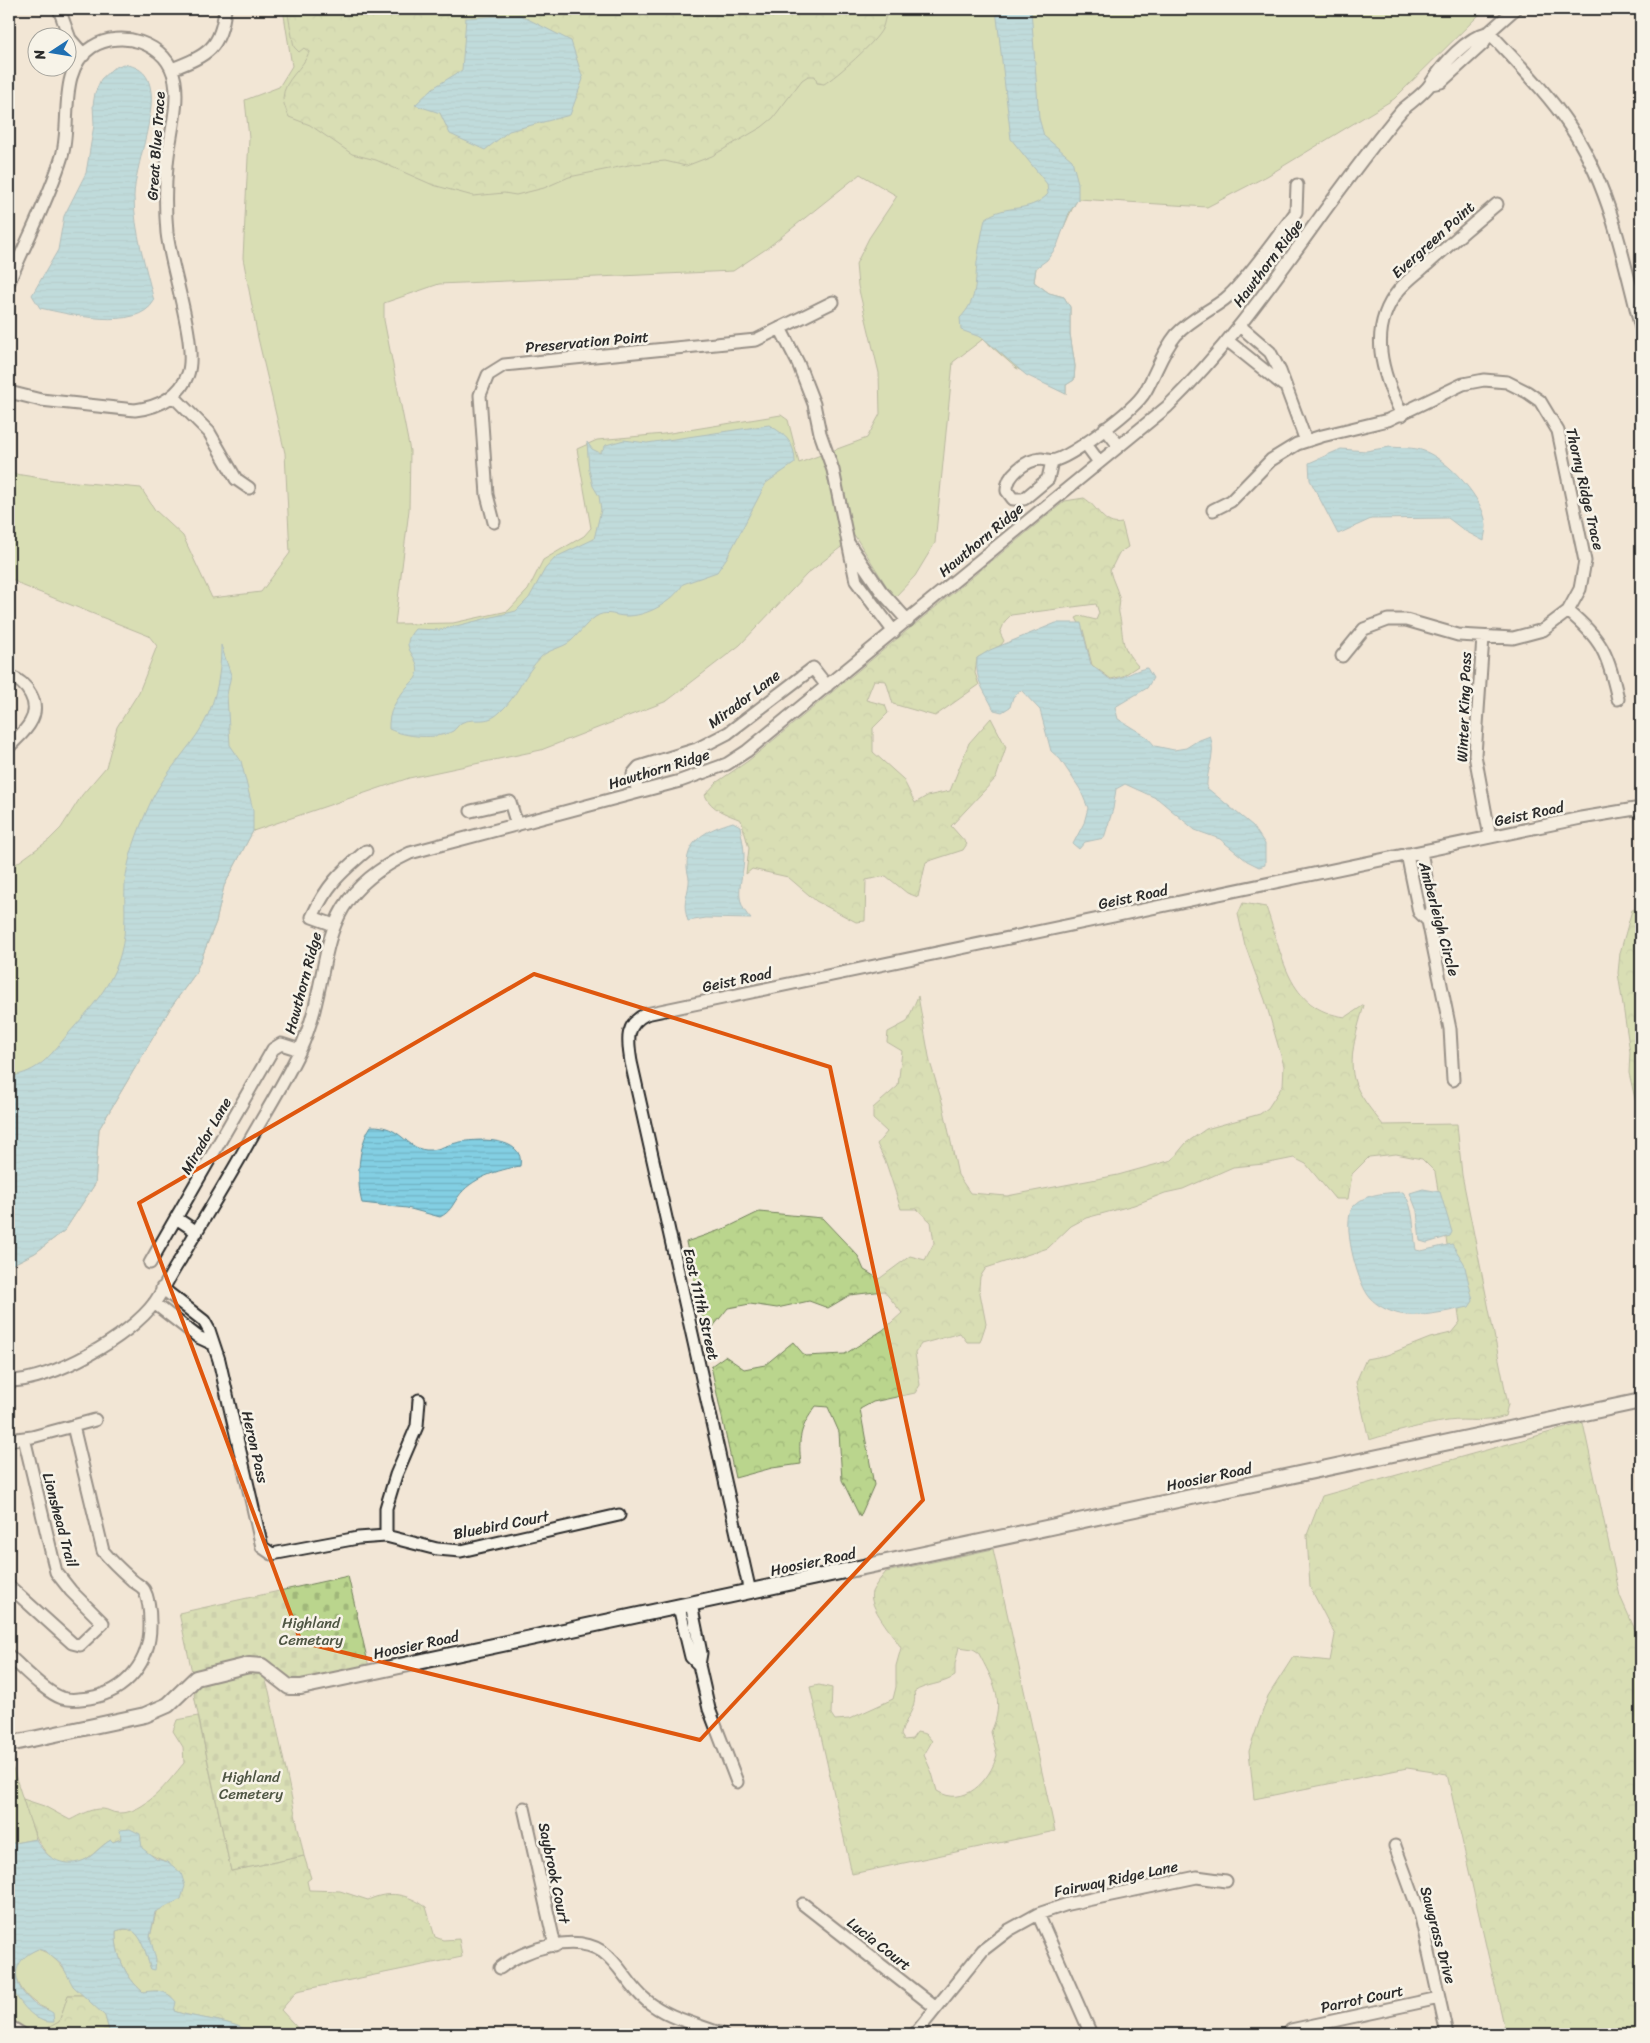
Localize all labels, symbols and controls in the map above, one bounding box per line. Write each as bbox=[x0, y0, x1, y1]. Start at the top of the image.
north arrow bbox=[28, 28, 78, 78]
text: N bbox=[26, 47, 53, 63]
street label: Great Blue Trace bbox=[139, 91, 173, 201]
street label: Evergreen Point bbox=[1385, 195, 1481, 285]
street label: Hawthorn Ridge bbox=[1226, 213, 1310, 313]
street label: Preservation Point bbox=[524, 324, 650, 360]
street label: Thorny Ridge Trace bbox=[1558, 425, 1612, 553]
street label: Hawthorn Ridge bbox=[932, 496, 1030, 584]
street label: Winter King Pass bbox=[1449, 651, 1479, 763]
street label: Mirador Lane bbox=[702, 663, 786, 735]
street label: Hawthorn Ridge bbox=[605, 741, 713, 797]
street label: Geist Road bbox=[1492, 794, 1567, 834]
street label: Amberleigh Circle bbox=[1411, 858, 1467, 980]
street label: Geist Road bbox=[1096, 877, 1171, 917]
street label: Hawthorn Ridge bbox=[277, 929, 329, 1037]
street label: Geist Road bbox=[700, 960, 775, 1000]
street label: Mirador Lane bbox=[173, 1092, 239, 1180]
street label: East 111th Street bbox=[675, 1245, 727, 1363]
street label: Heron Pass bbox=[234, 1408, 276, 1486]
street label: Hoosier Road bbox=[1164, 1455, 1255, 1499]
street label: Lionshead Trail bbox=[35, 1470, 85, 1571]
street label: Bluebird Court bbox=[451, 1503, 552, 1547]
street label: Hoosier Road bbox=[768, 1540, 859, 1584]
park label: Highland Cemetary bbox=[279, 1610, 343, 1653]
street label: Hoosier Road bbox=[371, 1623, 462, 1667]
park label: Highland Cemetery bbox=[219, 1764, 283, 1807]
street label: Saybrook Court bbox=[531, 1820, 578, 1927]
street label: Fairway Ridge Lane bbox=[1052, 1853, 1181, 1905]
street label: Sawgrass Drive bbox=[1412, 1883, 1464, 1987]
street label: Lucia Court bbox=[841, 1910, 917, 1978]
street label: Parrot Court bbox=[1318, 1977, 1406, 2020]

